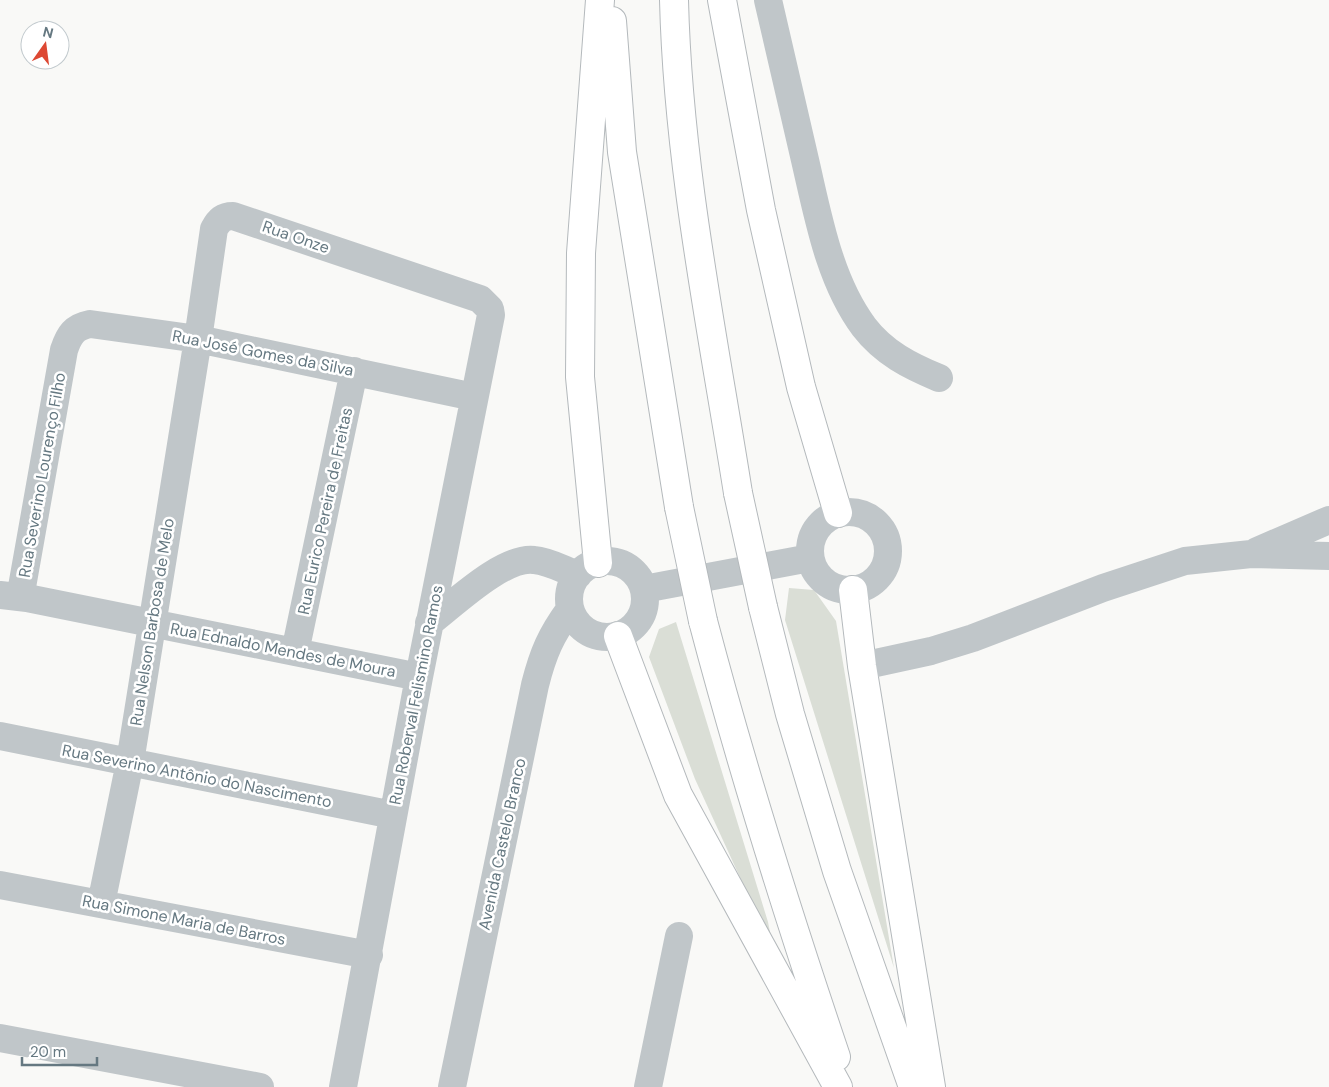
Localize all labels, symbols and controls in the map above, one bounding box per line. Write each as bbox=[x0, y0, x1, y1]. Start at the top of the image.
north arrow bbox=[20, 20, 70, 70]
text: N bbox=[41, 22, 55, 42]
street label: Rua Onze bbox=[260, 216, 332, 258]
street label: Rua José Gomes da Silva bbox=[171, 325, 355, 381]
street label: Rua Severino Lourenço Filho bbox=[14, 371, 70, 579]
street label: Rua Eurico Pereira de Freitas bbox=[293, 405, 357, 617]
street label: Rua Nelson Barbosa de Melo bbox=[125, 517, 179, 727]
street label: Rua Roberval Felismino Ramos bbox=[384, 583, 448, 807]
street label: Rua Ednaldo Mendes de Moura bbox=[169, 618, 397, 682]
street label: Rua Severino Antônio do Nascimento bbox=[60, 740, 334, 812]
street label: Avenida Castelo Branco bbox=[473, 756, 531, 932]
street label: Rua Simone Maria de Barros bbox=[81, 890, 287, 950]
scale bar bbox=[22, 1034, 98, 1066]
text: 20 m bbox=[30, 1042, 66, 1062]

